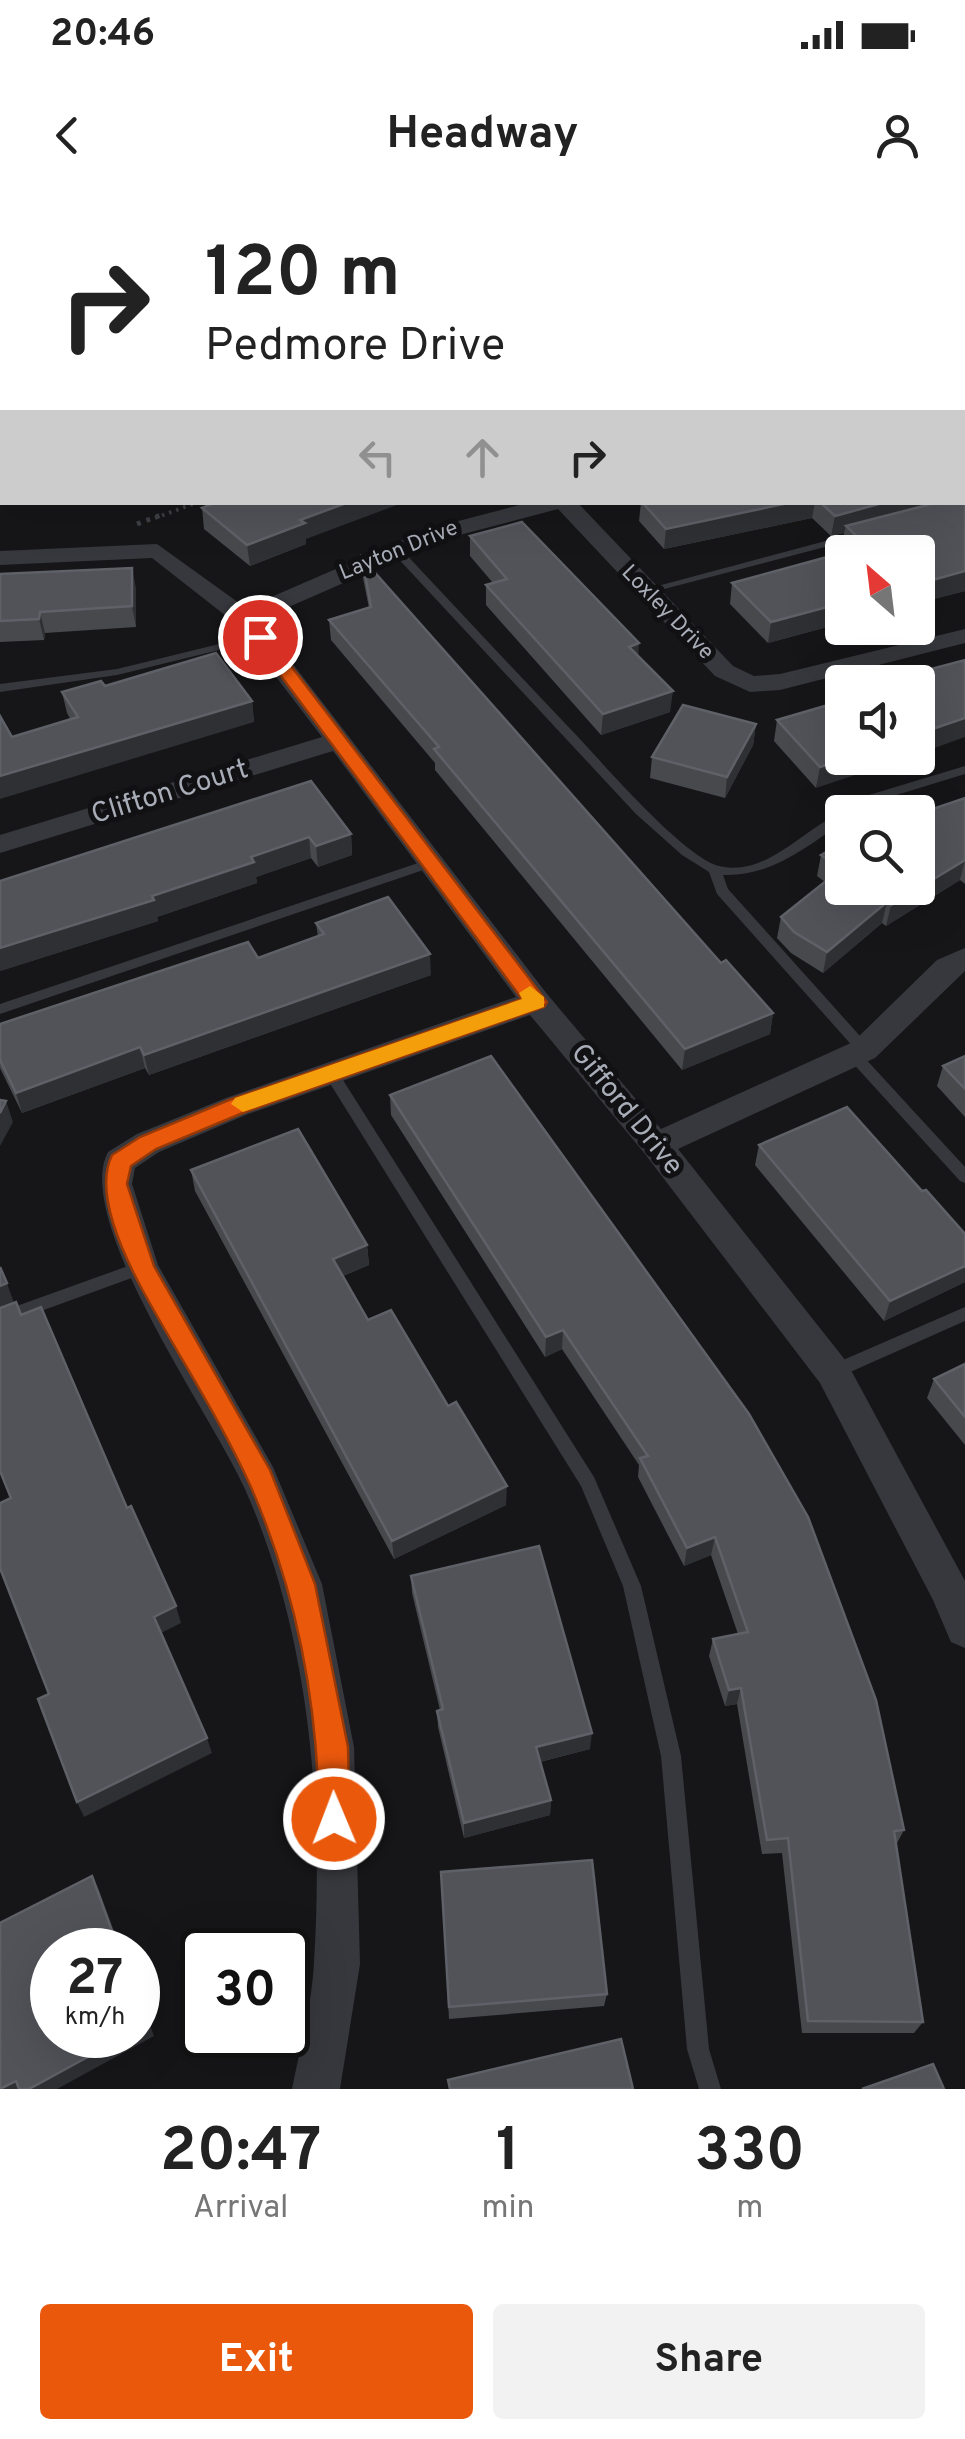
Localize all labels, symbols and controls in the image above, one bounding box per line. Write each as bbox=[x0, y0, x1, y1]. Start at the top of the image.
text: 20:46 bbox=[50, 11, 155, 60]
text: Headway bbox=[386, 107, 579, 164]
icon: back bbox=[40, 108, 95, 163]
icon: person bbox=[870, 108, 925, 163]
text: 120 m bbox=[205, 232, 401, 321]
icon: right bbox=[40, 240, 170, 370]
text: Pedmore Drive bbox=[205, 319, 505, 376]
icon: left bbox=[350, 430, 405, 485]
icon: ahead bbox=[455, 430, 510, 485]
icon: right bbox=[560, 430, 615, 485]
street label: Layton Drive bbox=[336, 515, 462, 587]
north arrow bbox=[825, 535, 935, 645]
map controls bbox=[825, 535, 935, 905]
street label: Loxley Drive bbox=[615, 560, 719, 666]
pin bbox=[218, 595, 303, 680]
icon: arrive bbox=[233, 610, 288, 665]
button: sound bbox=[825, 665, 935, 775]
street label: Clifton Court bbox=[87, 752, 253, 834]
button: search bbox=[825, 795, 935, 905]
street label: Gifford Drive bbox=[562, 1037, 690, 1183]
position arrow bbox=[282, 1767, 386, 1871]
speed limit sign: 30 bbox=[180, 1928, 310, 2058]
text: 27 bbox=[67, 1949, 123, 2012]
text: km/h bbox=[65, 2002, 125, 2034]
text: 20:47 bbox=[160, 2116, 321, 2192]
text: 1 bbox=[496, 2116, 520, 2192]
text: 330 bbox=[695, 2116, 805, 2192]
text: Arrival bbox=[193, 2189, 288, 2229]
text: min bbox=[481, 2189, 535, 2229]
text: m bbox=[736, 2189, 763, 2229]
button: Exit bbox=[40, 2304, 473, 2419]
button: Share bbox=[493, 2304, 925, 2419]

